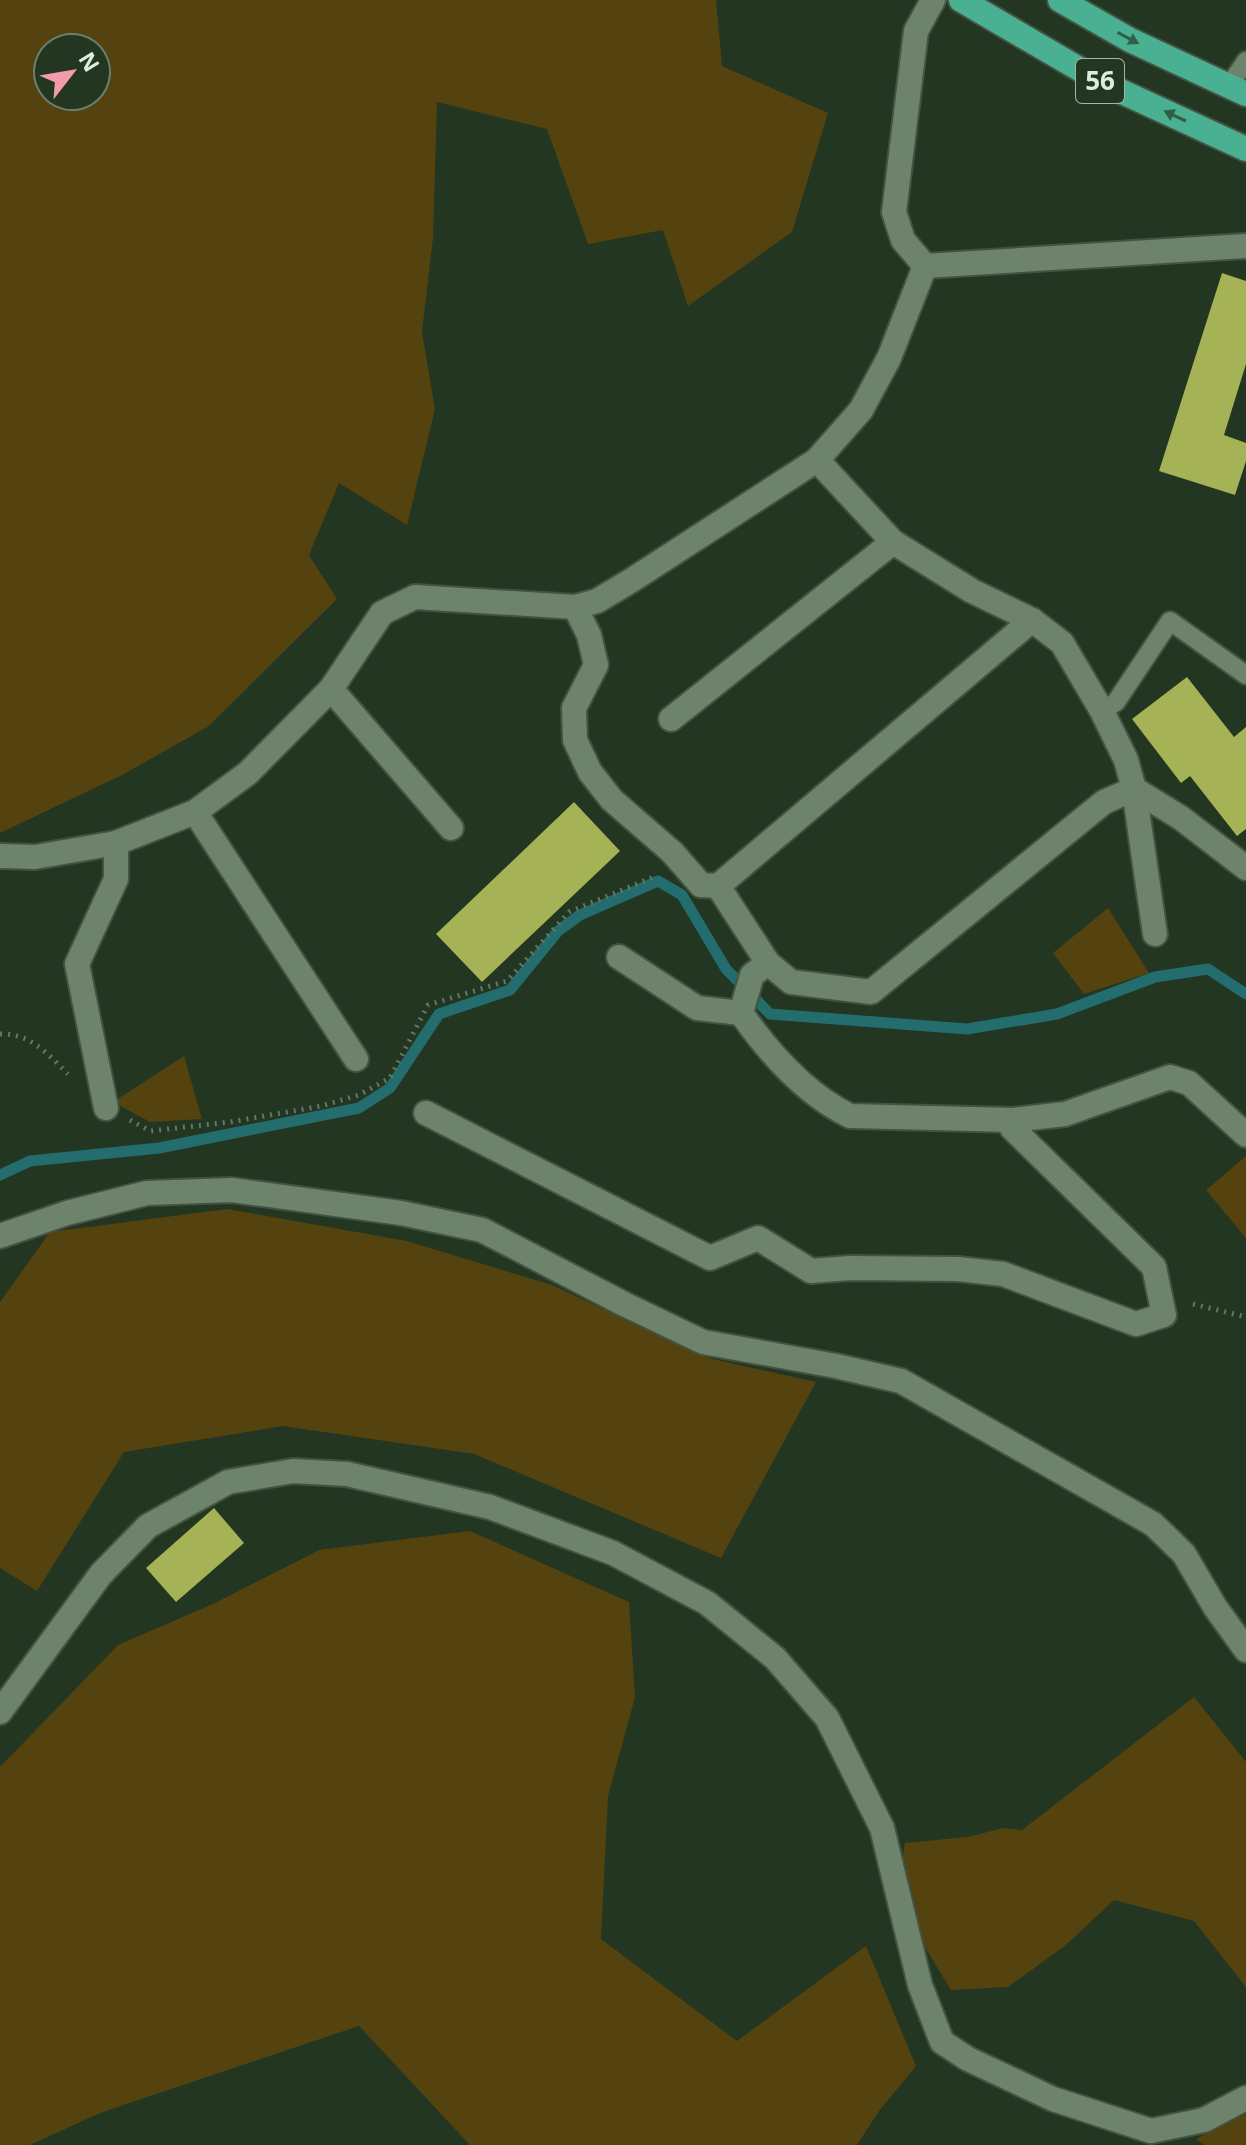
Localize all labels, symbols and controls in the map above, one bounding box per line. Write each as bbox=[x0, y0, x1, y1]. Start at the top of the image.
one-way arrow bbox=[1116, 31, 1139, 44]
north arrow bbox=[32, 32, 112, 112]
text: N bbox=[73, 46, 107, 77]
road number: 56 bbox=[1076, 59, 1124, 103]
one-way arrow bbox=[1164, 109, 1187, 123]

